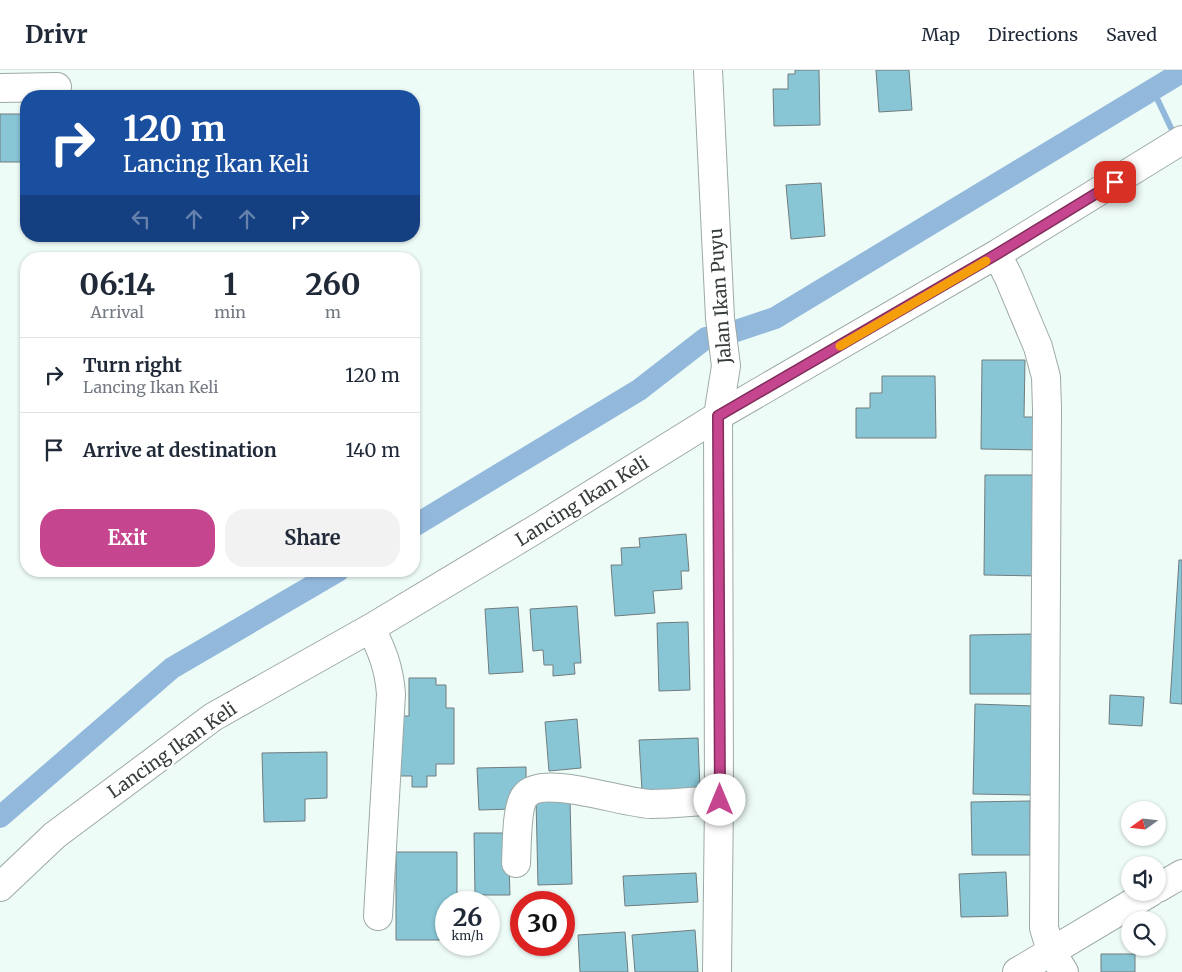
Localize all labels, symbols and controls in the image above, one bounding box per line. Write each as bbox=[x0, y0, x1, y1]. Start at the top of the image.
text: Drivr bbox=[25, 19, 88, 50]
text: Map bbox=[922, 23, 960, 46]
text: Directions bbox=[988, 23, 1078, 46]
text: Saved bbox=[1106, 23, 1157, 46]
text: 120 m bbox=[123, 107, 226, 151]
icon: right bbox=[40, 110, 105, 175]
text: Lancing Ikan Keli bbox=[123, 150, 309, 178]
pin bbox=[1094, 161, 1136, 203]
icon: arrive bbox=[1101, 168, 1129, 196]
icon: left bbox=[127, 205, 155, 233]
icon: ahead bbox=[180, 205, 208, 233]
icon: ahead bbox=[233, 205, 261, 233]
icon: right bbox=[286, 205, 314, 233]
street label: Jalan Ikan Puyu bbox=[704, 227, 736, 366]
text: 06:14 bbox=[79, 265, 155, 303]
text: 1 bbox=[223, 265, 237, 303]
text: 260 bbox=[305, 265, 361, 303]
text: Arrival bbox=[90, 302, 144, 322]
text: min bbox=[214, 302, 246, 322]
text: m bbox=[325, 302, 341, 322]
text: Turn right bbox=[83, 353, 182, 377]
icon: right bbox=[40, 361, 68, 389]
text: 120 m bbox=[345, 363, 400, 387]
text: Lancing Ikan Keli bbox=[83, 377, 218, 397]
icon: arrive bbox=[40, 436, 68, 464]
text: Arrive at destination bbox=[83, 438, 277, 462]
text: 140 m bbox=[345, 438, 400, 462]
street label: Lancing Ikan Keli bbox=[511, 451, 653, 551]
button: Exit bbox=[40, 509, 215, 567]
button: Share bbox=[225, 509, 400, 567]
street label: Lancing Ikan Keli bbox=[103, 697, 241, 803]
position arrow bbox=[693, 773, 745, 825]
north arrow bbox=[1121, 801, 1166, 846]
map controls bbox=[1121, 801, 1166, 956]
button: sound bbox=[1121, 856, 1166, 901]
speed limit sign: 30 bbox=[510, 891, 575, 956]
text: 26 bbox=[453, 901, 482, 933]
button: search bbox=[1121, 911, 1166, 956]
text: km/h bbox=[452, 928, 483, 943]

